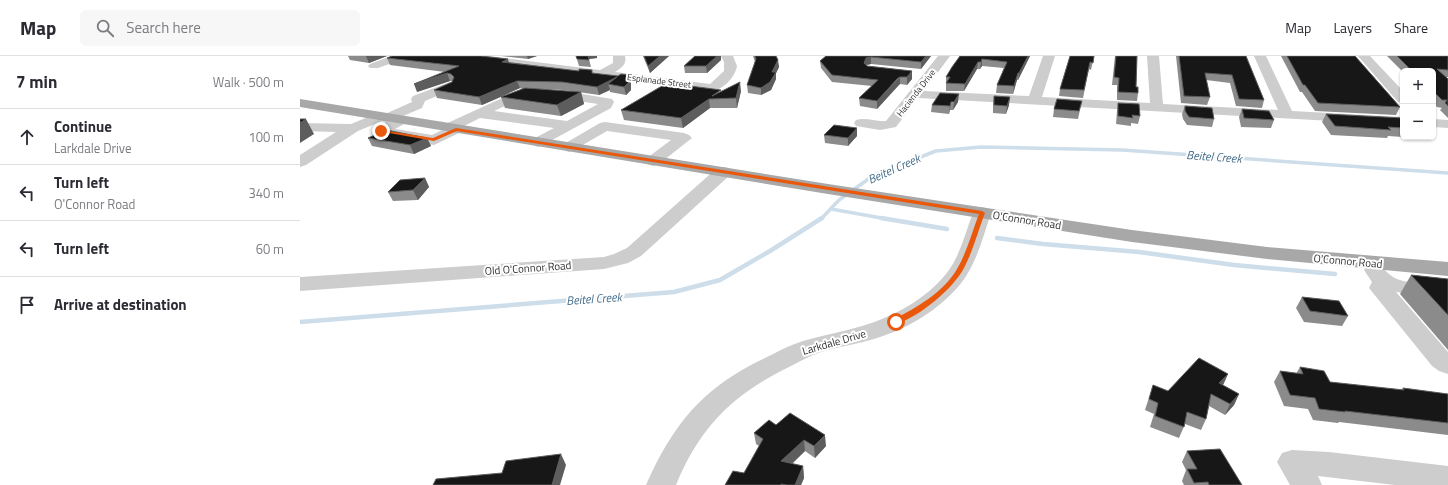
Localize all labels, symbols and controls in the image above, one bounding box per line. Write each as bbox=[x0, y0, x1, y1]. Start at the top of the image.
search box bbox=[80, 10, 360, 46]
text: Map bbox=[20, 13, 56, 42]
text: Search here bbox=[126, 16, 201, 39]
icon: search bbox=[94, 17, 116, 39]
text: Map bbox=[1285, 17, 1311, 38]
text: Layers bbox=[1333, 17, 1372, 38]
text: Share bbox=[1394, 17, 1428, 38]
street label: Hacienda Drive bbox=[893, 66, 938, 119]
map controls bbox=[1400, 68, 1436, 140]
button: + bbox=[1400, 68, 1436, 104]
text: 7 min bbox=[16, 69, 57, 95]
street label: Esplanade Street bbox=[626, 70, 693, 91]
text: Walk · 500 m bbox=[213, 72, 284, 92]
button: − bbox=[1400, 104, 1436, 140]
text: Continue bbox=[54, 115, 112, 138]
route end bbox=[372, 122, 390, 140]
icon: ahead bbox=[16, 126, 38, 148]
text: 100 m bbox=[248, 127, 284, 147]
text: Larkdale Drive bbox=[54, 138, 132, 158]
water label: Beitel Creek bbox=[1186, 145, 1244, 168]
water label: Beitel Creek bbox=[865, 148, 925, 189]
text: Turn left bbox=[54, 171, 109, 194]
icon: left bbox=[16, 182, 38, 204]
text: 340 m bbox=[248, 183, 284, 203]
text: O'Connor Road bbox=[54, 194, 135, 214]
street label: O'Connor Road bbox=[992, 207, 1062, 233]
text: Turn left bbox=[54, 237, 109, 260]
icon: left bbox=[16, 238, 38, 260]
text: 60 m bbox=[256, 239, 284, 259]
street label: O'Connor Road bbox=[1313, 250, 1383, 272]
street label: Old O'Connor Road bbox=[484, 257, 572, 279]
water label: Beitel Creek bbox=[566, 287, 624, 310]
text: Arrive at destination bbox=[54, 293, 187, 316]
icon: arrive bbox=[16, 294, 38, 316]
route start bbox=[887, 313, 905, 331]
street label: Larkdale Drive bbox=[800, 325, 868, 359]

